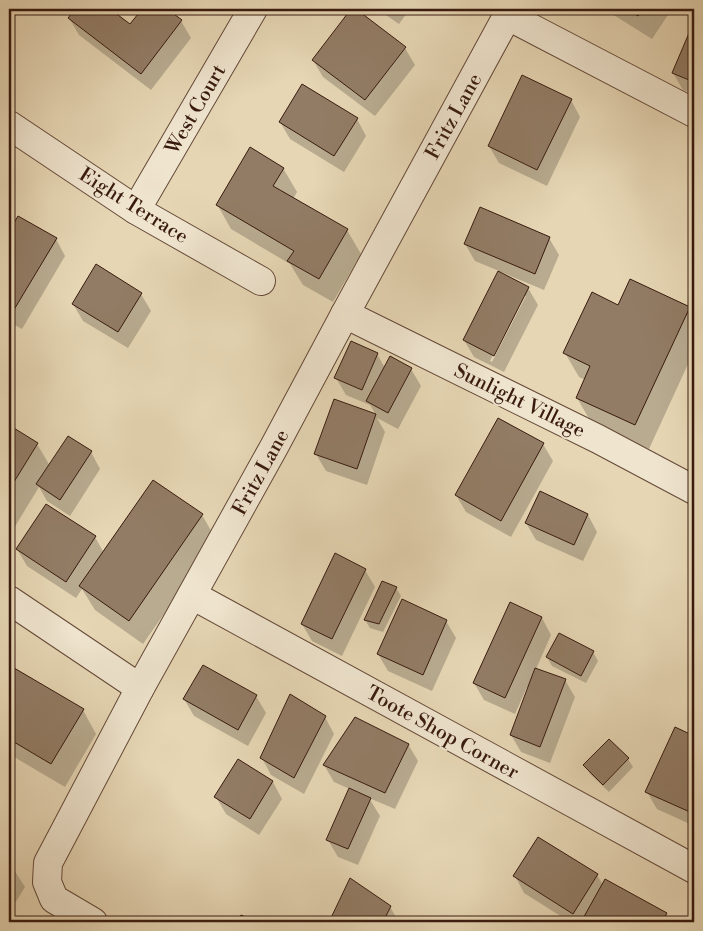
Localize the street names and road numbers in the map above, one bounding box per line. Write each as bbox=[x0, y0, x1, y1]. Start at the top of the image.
street label: West Court bbox=[160, 60, 232, 160]
street label: Fritz Lane bbox=[420, 69, 488, 164]
street label: Eight Terrace bbox=[74, 163, 192, 250]
street label: Sunlight Village bbox=[450, 359, 589, 444]
street label: Fritz Lane bbox=[227, 425, 295, 520]
street label: Toote Shop Corner bbox=[362, 681, 523, 786]

